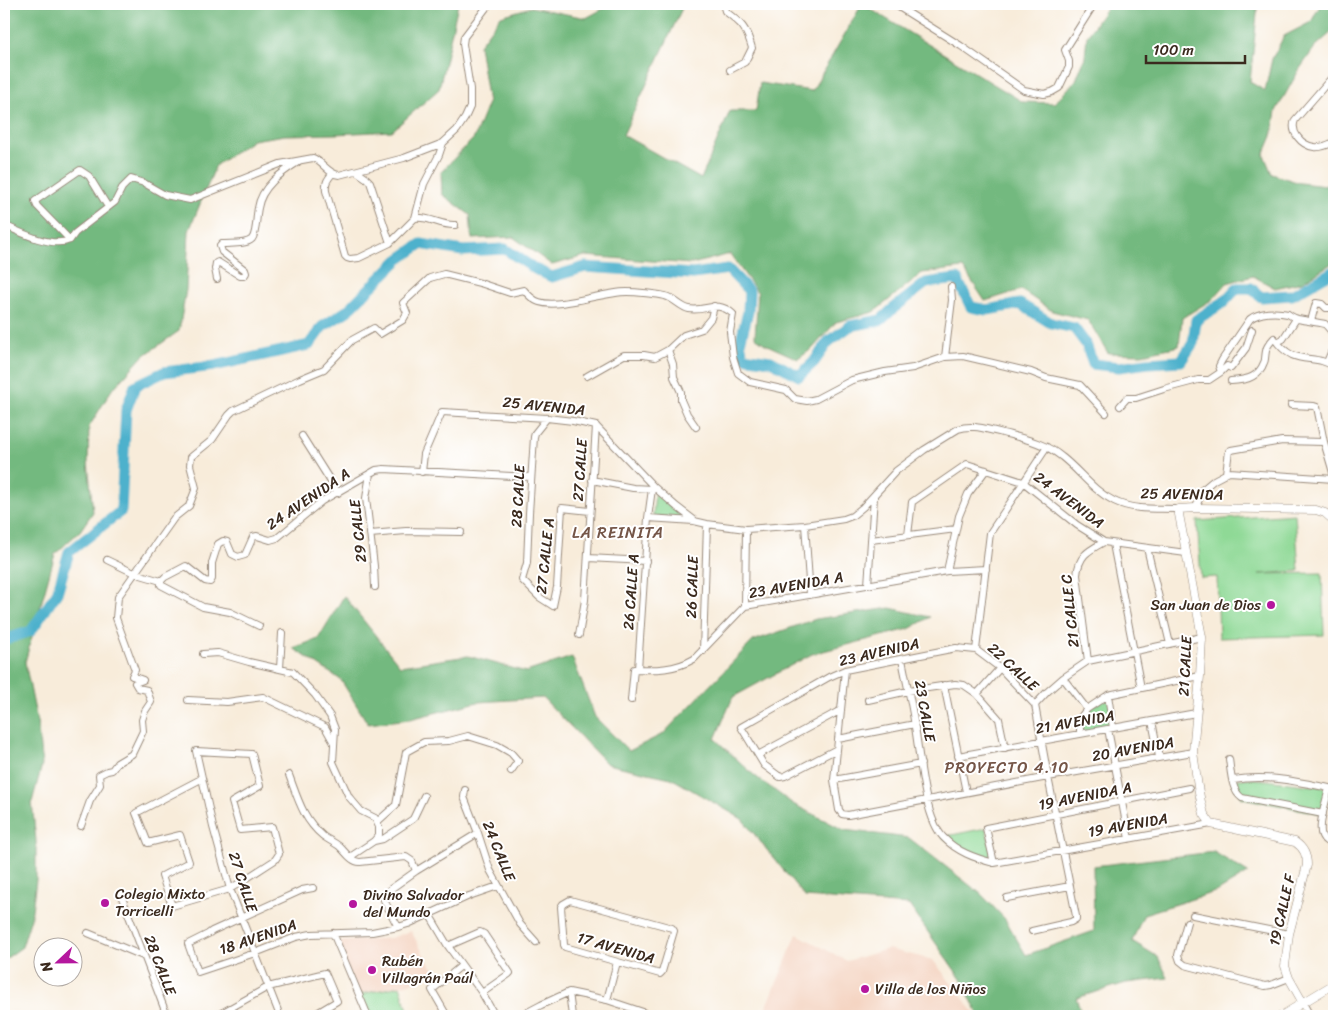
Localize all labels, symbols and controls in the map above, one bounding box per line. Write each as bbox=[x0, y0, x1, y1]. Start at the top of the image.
scale bar bbox=[1146, 32, 1244, 64]
text: 100 m bbox=[1153, 37, 1194, 63]
street label: 25 AVENIDA bbox=[501, 389, 587, 423]
street label: 27 CALLE bbox=[565, 436, 595, 502]
street label: 24 AVENIDA A bbox=[261, 461, 355, 537]
street label: 28 CALLE bbox=[503, 462, 533, 528]
street label: 24 AVENIDA bbox=[1028, 465, 1110, 535]
street label: 25 AVENIDA bbox=[1140, 480, 1224, 508]
street label: 29 CALLE bbox=[342, 497, 374, 564]
street label: 27 CALLE A bbox=[528, 517, 562, 595]
district label: LA REINITA bbox=[572, 518, 664, 547]
street label: 26 CALLE A bbox=[615, 553, 647, 631]
street label: 26 CALLE bbox=[678, 554, 706, 619]
street label: 23 AVENIDA A bbox=[747, 564, 845, 606]
street label: 21 CALLE C bbox=[1053, 572, 1087, 649]
place label: San Juan de Dios bbox=[1151, 592, 1261, 618]
marker: San Juan de Dios bbox=[1265, 599, 1277, 611]
street label: 23 AVENIDA bbox=[836, 630, 922, 674]
street label: 21 CALLE bbox=[1170, 634, 1200, 697]
street label: 22 CALLE bbox=[981, 636, 1046, 699]
street label: 23 CALLE bbox=[907, 678, 943, 746]
street label: 21 AVENIDA bbox=[1033, 702, 1117, 742]
street label: 20 AVENIDA bbox=[1090, 729, 1176, 769]
district label: PROYECTO 4.10 bbox=[945, 753, 1069, 782]
street label: 19 AVENIDA A bbox=[1036, 774, 1134, 818]
street label: 19 AVENIDA bbox=[1086, 805, 1170, 845]
street label: 24 CALLE bbox=[475, 817, 524, 887]
street label: 27 CALLE bbox=[221, 848, 266, 917]
street label: 19 CALLE F bbox=[1261, 871, 1303, 948]
place label: Colegio Mixto Torricelli bbox=[115, 881, 206, 924]
place label: Divino Salvador del Mundo bbox=[363, 882, 465, 925]
marker: Colegio Mixto Torricelli bbox=[99, 897, 111, 909]
marker: Divino Salvador del Mundo bbox=[347, 898, 359, 910]
street label: 18 AVENIDA bbox=[216, 912, 300, 962]
street label: 17 AVENIDA bbox=[574, 924, 658, 972]
street label: 28 CALLE bbox=[137, 931, 184, 1001]
north arrow bbox=[32, 938, 82, 988]
place label: Rubén Villagrán Paúl bbox=[382, 948, 474, 991]
text: N bbox=[33, 957, 60, 977]
marker: Rubén Villagrán Paúl bbox=[366, 964, 378, 976]
place label: Villa de los Niños bbox=[875, 976, 987, 1002]
marker: Villa de los Niños bbox=[859, 983, 871, 995]

